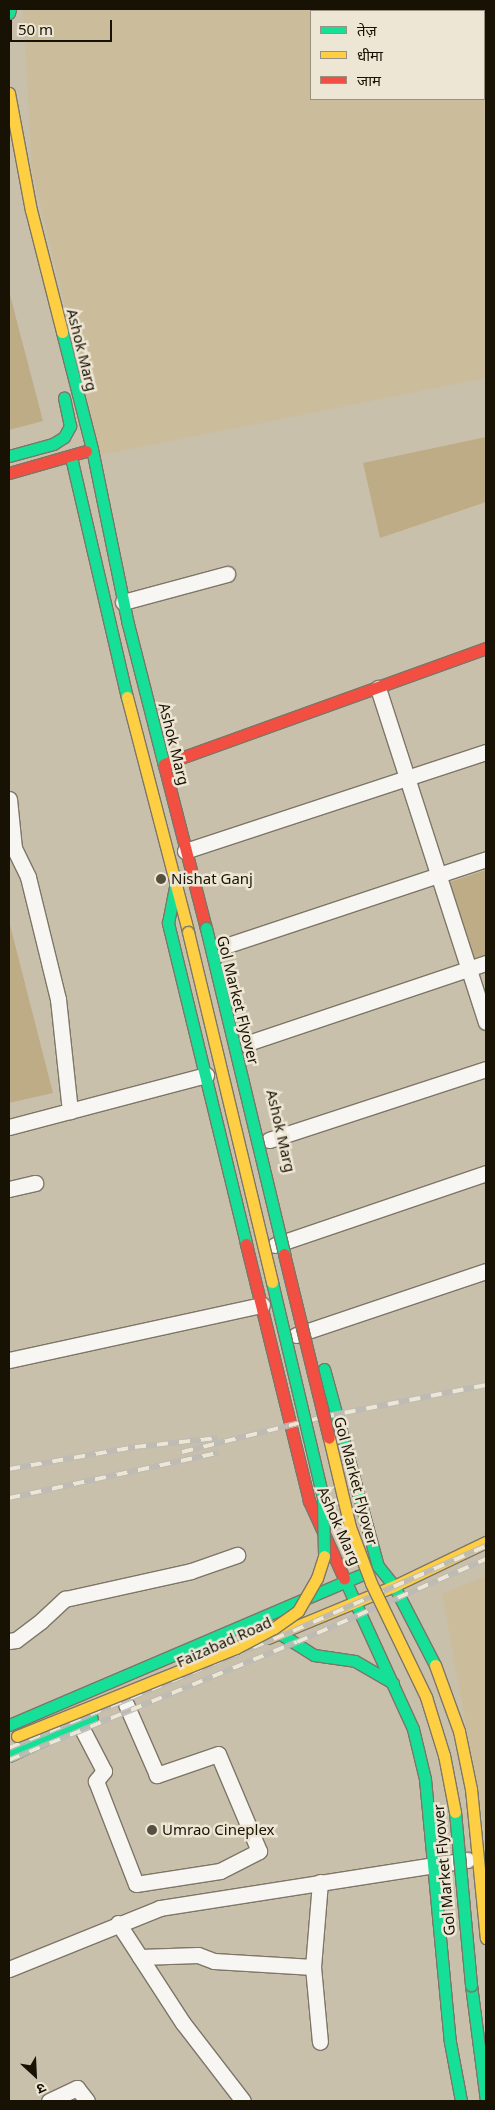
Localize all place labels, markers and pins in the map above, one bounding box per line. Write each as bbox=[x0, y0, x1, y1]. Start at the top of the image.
place label: Nishat Ganj bbox=[171, 870, 253, 888]
marker: Nishat Ganj bbox=[155, 873, 167, 885]
place label: Umrao Cineplex bbox=[162, 1821, 275, 1839]
marker: Umrao Cineplex bbox=[146, 1824, 158, 1836]

